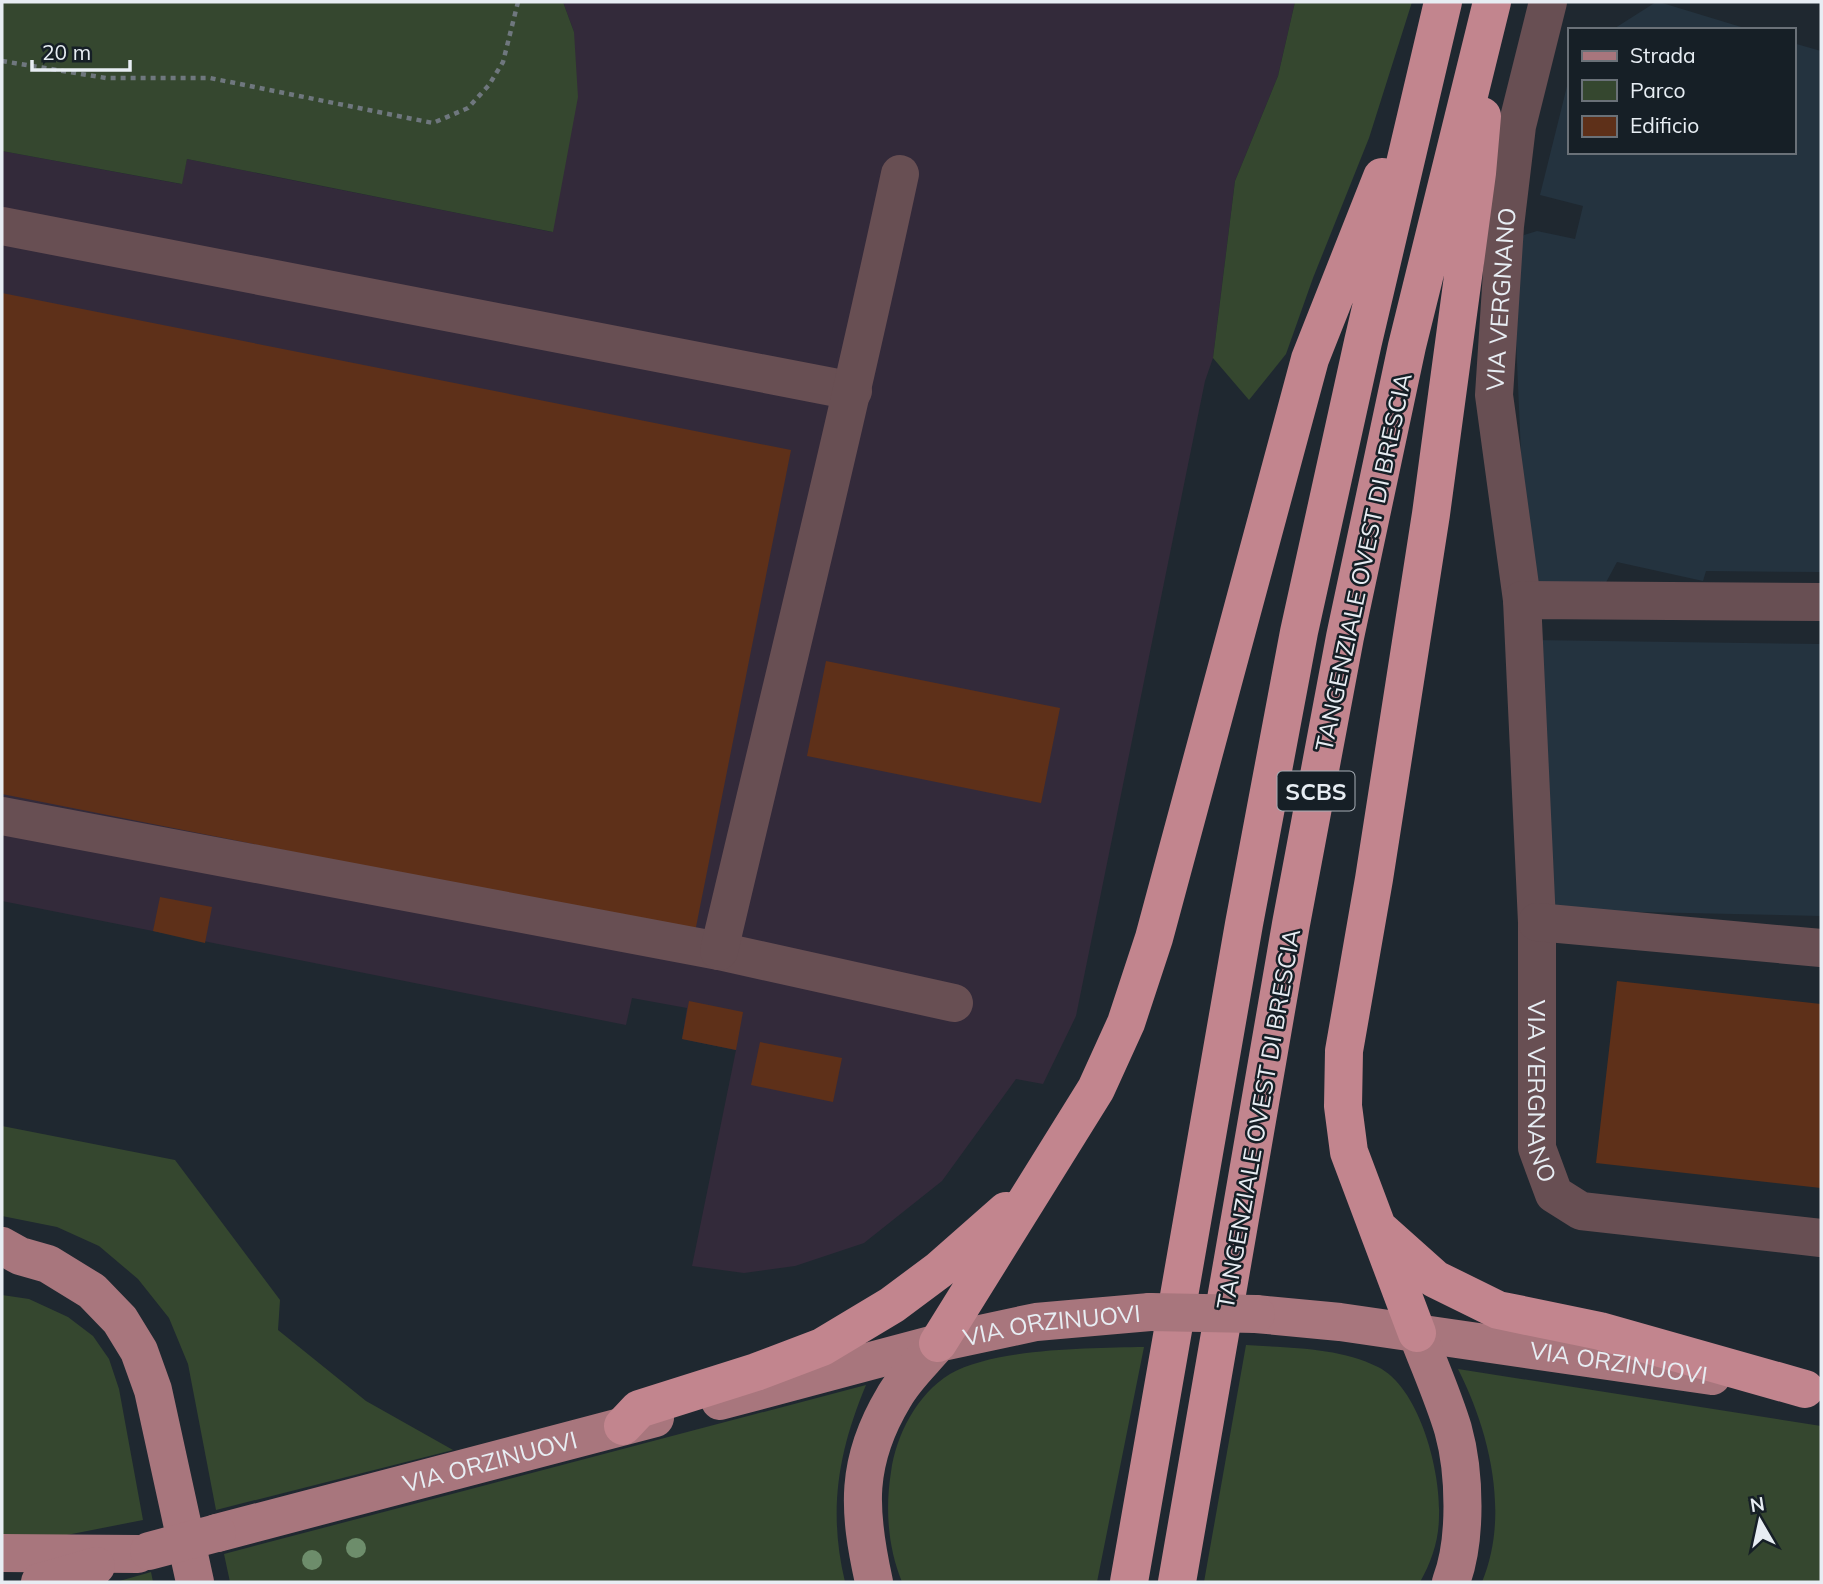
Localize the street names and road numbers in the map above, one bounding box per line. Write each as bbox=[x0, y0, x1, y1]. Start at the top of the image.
street label: VIA VERGNANO bbox=[1479, 206, 1522, 392]
street label: TANGENZIALE OVEST DI BRESCIA bbox=[1308, 370, 1418, 754]
road number: SCBS bbox=[1278, 772, 1354, 810]
street label: TANGENZIALE OVEST DI BRESCIA bbox=[1210, 926, 1306, 1312]
street label: VIA VERGNANO bbox=[1522, 1000, 1563, 1187]
street label: VIA ORZINUOVI bbox=[960, 1298, 1142, 1352]
street label: VIA ORZINUOVI bbox=[1528, 1335, 1710, 1390]
street label: VIA ORZINUOVI bbox=[399, 1424, 580, 1499]

